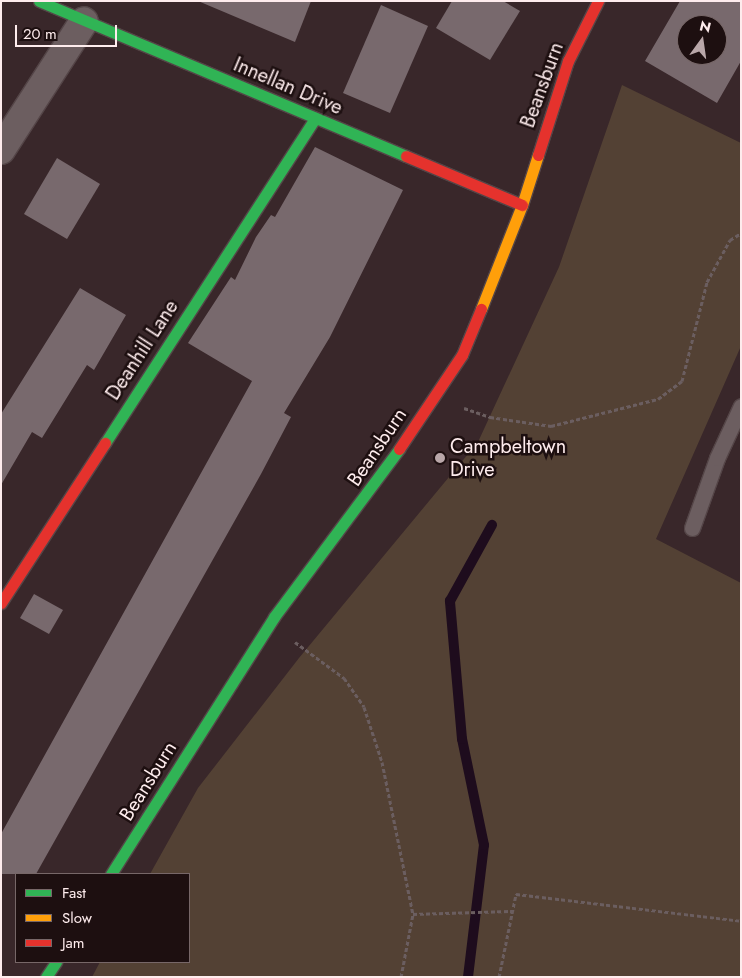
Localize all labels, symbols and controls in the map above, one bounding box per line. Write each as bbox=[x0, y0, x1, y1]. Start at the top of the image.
scale bar bbox=[18, 15, 120, 47]
north arrow bbox=[677, 15, 727, 65]
text: N bbox=[698, 15, 713, 37]
text: 20 m bbox=[23, 23, 57, 45]
street label: Beansburn bbox=[516, 39, 568, 131]
street label: Innellan Drive bbox=[230, 52, 346, 120]
street label: Deanhill Lane bbox=[101, 296, 183, 404]
street label: Beansburn bbox=[342, 403, 412, 491]
place label: Campbeltown Drive bbox=[450, 434, 566, 481]
marker: Campbeltown Drive bbox=[434, 452, 446, 464]
street label: Beansburn bbox=[114, 737, 182, 825]
legend bbox=[15, 873, 190, 963]
text: Fast bbox=[62, 882, 86, 904]
text: Slow bbox=[62, 907, 92, 929]
text: Jam bbox=[62, 932, 85, 954]

